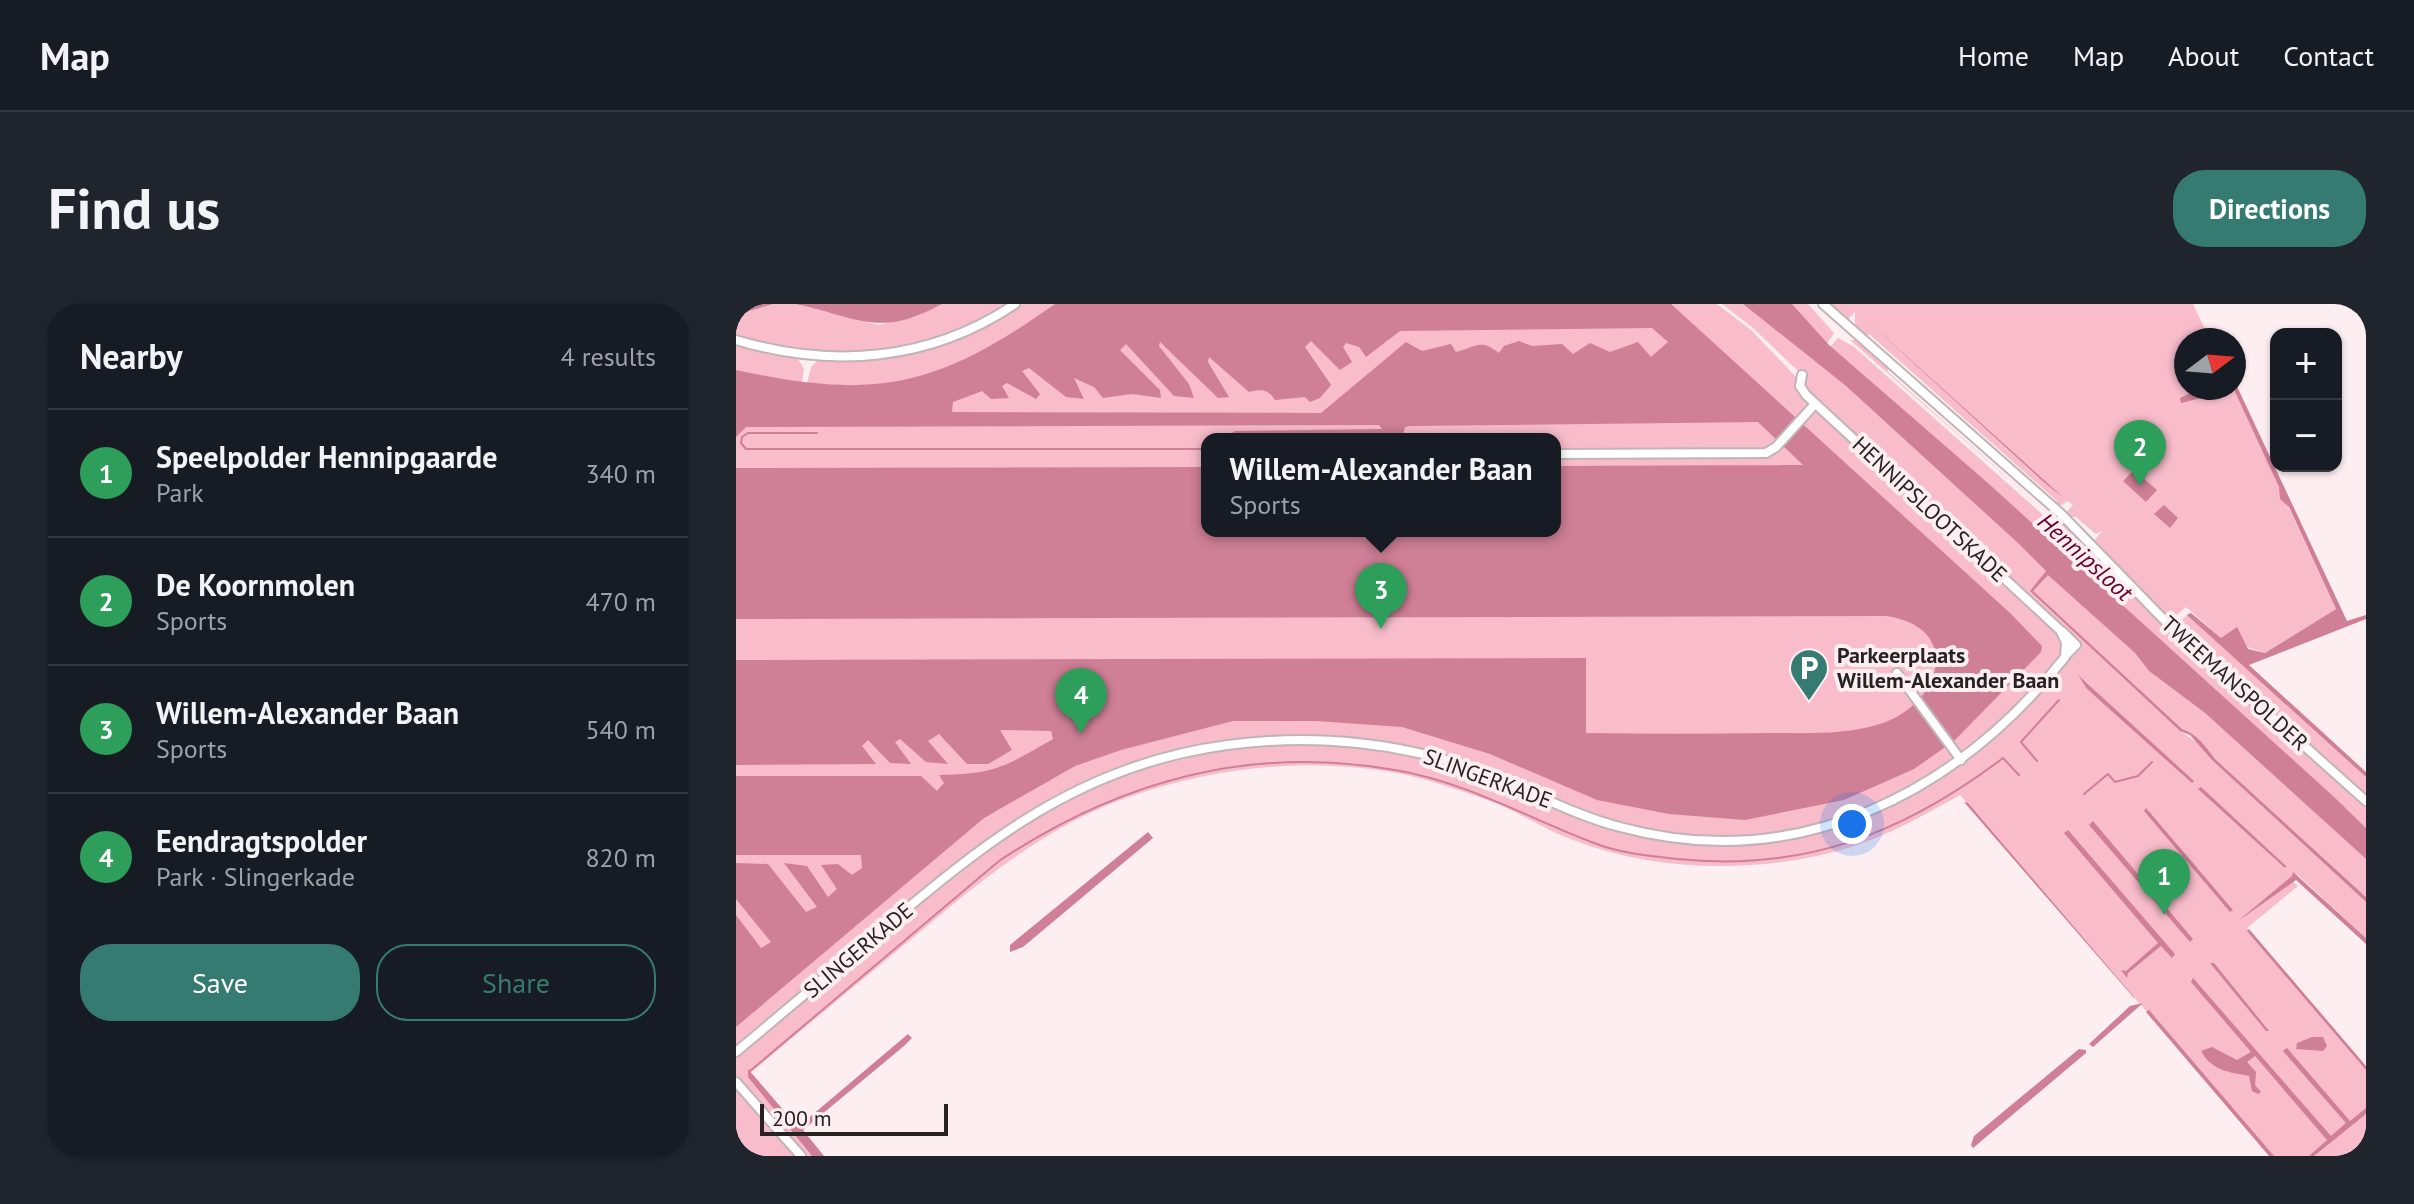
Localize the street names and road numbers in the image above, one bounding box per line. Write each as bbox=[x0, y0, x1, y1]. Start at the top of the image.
street label: HENNIPSLOOTSKADE bbox=[1847, 430, 2013, 588]
street label: TWEEMANSPOLDER bbox=[2156, 610, 2314, 756]
street label: SLINGERKADE bbox=[1420, 742, 1556, 814]
street label: SLINGERKADE bbox=[798, 896, 918, 1004]

